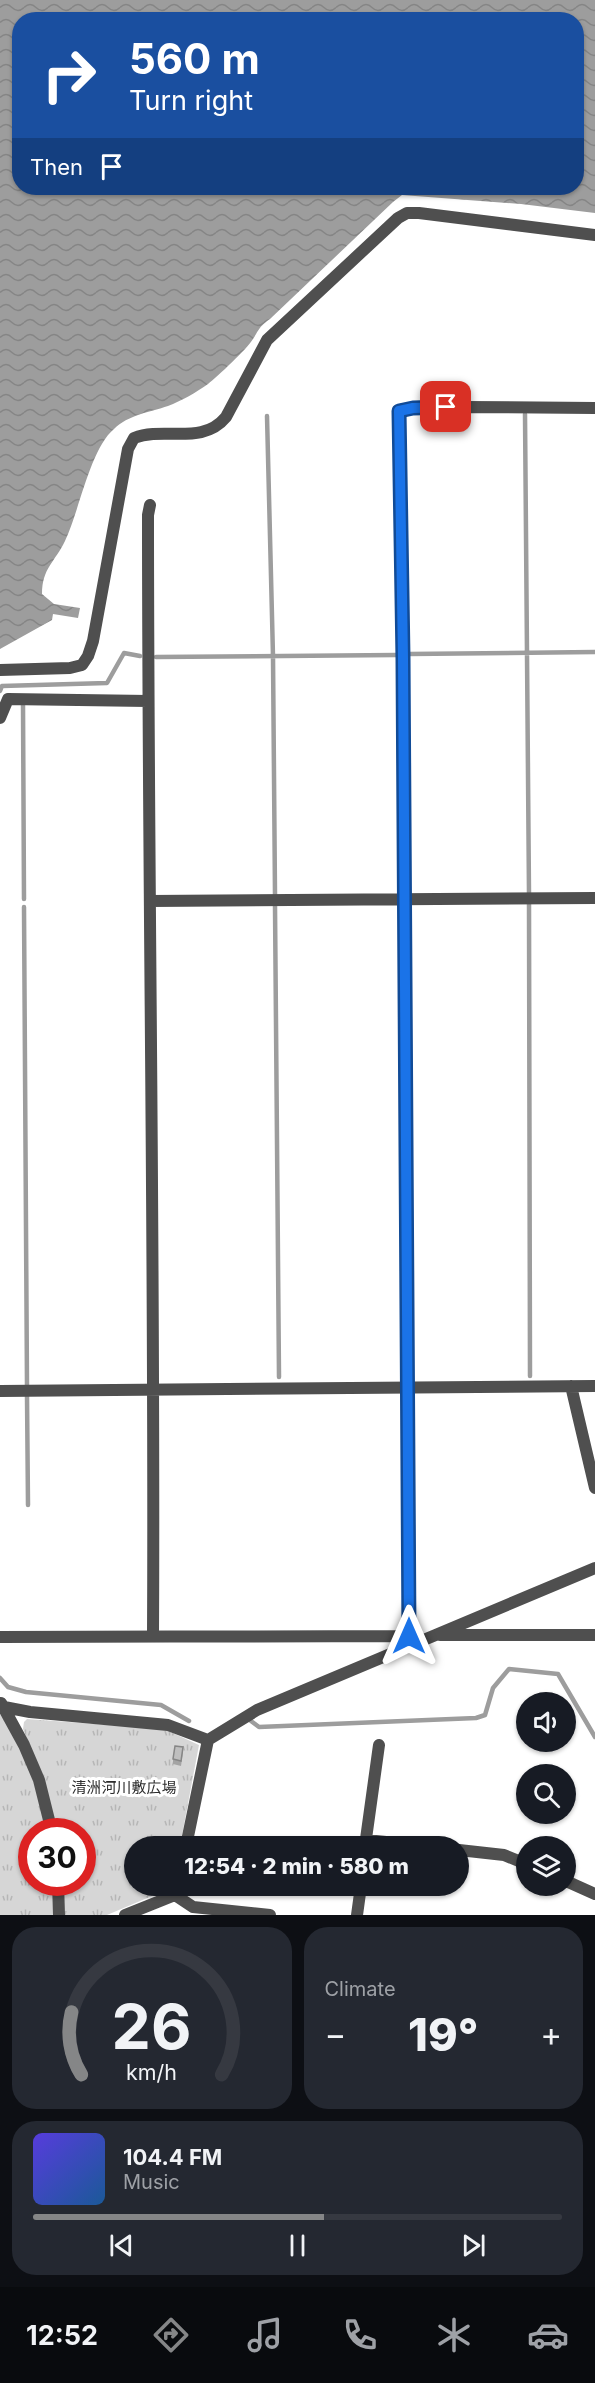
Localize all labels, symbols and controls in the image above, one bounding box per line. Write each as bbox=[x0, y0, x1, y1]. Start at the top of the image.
text: 560 m bbox=[129, 33, 260, 84]
icon: right bbox=[30, 36, 108, 114]
text: Turn right bbox=[129, 84, 253, 117]
icon: arrive bbox=[95, 150, 128, 183]
text: Then bbox=[30, 154, 83, 180]
pin bbox=[420, 381, 471, 432]
icon: arrive bbox=[429, 390, 462, 423]
position arrow bbox=[377, 1604, 441, 1668]
map controls bbox=[516, 1692, 576, 1896]
button: sound bbox=[516, 1692, 576, 1752]
button: search bbox=[516, 1764, 576, 1824]
park label: 清洲河川敷広場 bbox=[71, 1778, 177, 1797]
speed limit sign: 30 bbox=[18, 1818, 96, 1896]
button: layers bbox=[516, 1836, 576, 1896]
text: 12:54 · 2 min · 580 m bbox=[184, 1853, 409, 1879]
text: Climate bbox=[325, 1977, 396, 2001]
text: 26 bbox=[112, 1989, 192, 2064]
text: 19° bbox=[408, 2007, 478, 2062]
text: − bbox=[325, 2014, 346, 2054]
text: + bbox=[540, 2014, 562, 2054]
text: km/h bbox=[126, 2059, 177, 2085]
text: 104.4 FM bbox=[123, 2144, 222, 2170]
text: Music bbox=[123, 2170, 180, 2194]
icon: previous bbox=[105, 2229, 138, 2262]
icon: pause bbox=[281, 2229, 314, 2262]
icon: next bbox=[457, 2229, 490, 2262]
icon: directions bbox=[150, 2314, 192, 2356]
icon: music bbox=[244, 2314, 286, 2356]
icon: phone bbox=[339, 2314, 381, 2356]
icon: climate bbox=[433, 2314, 475, 2356]
icon: car bbox=[527, 2314, 569, 2356]
text: 12:52 bbox=[26, 2319, 98, 2352]

